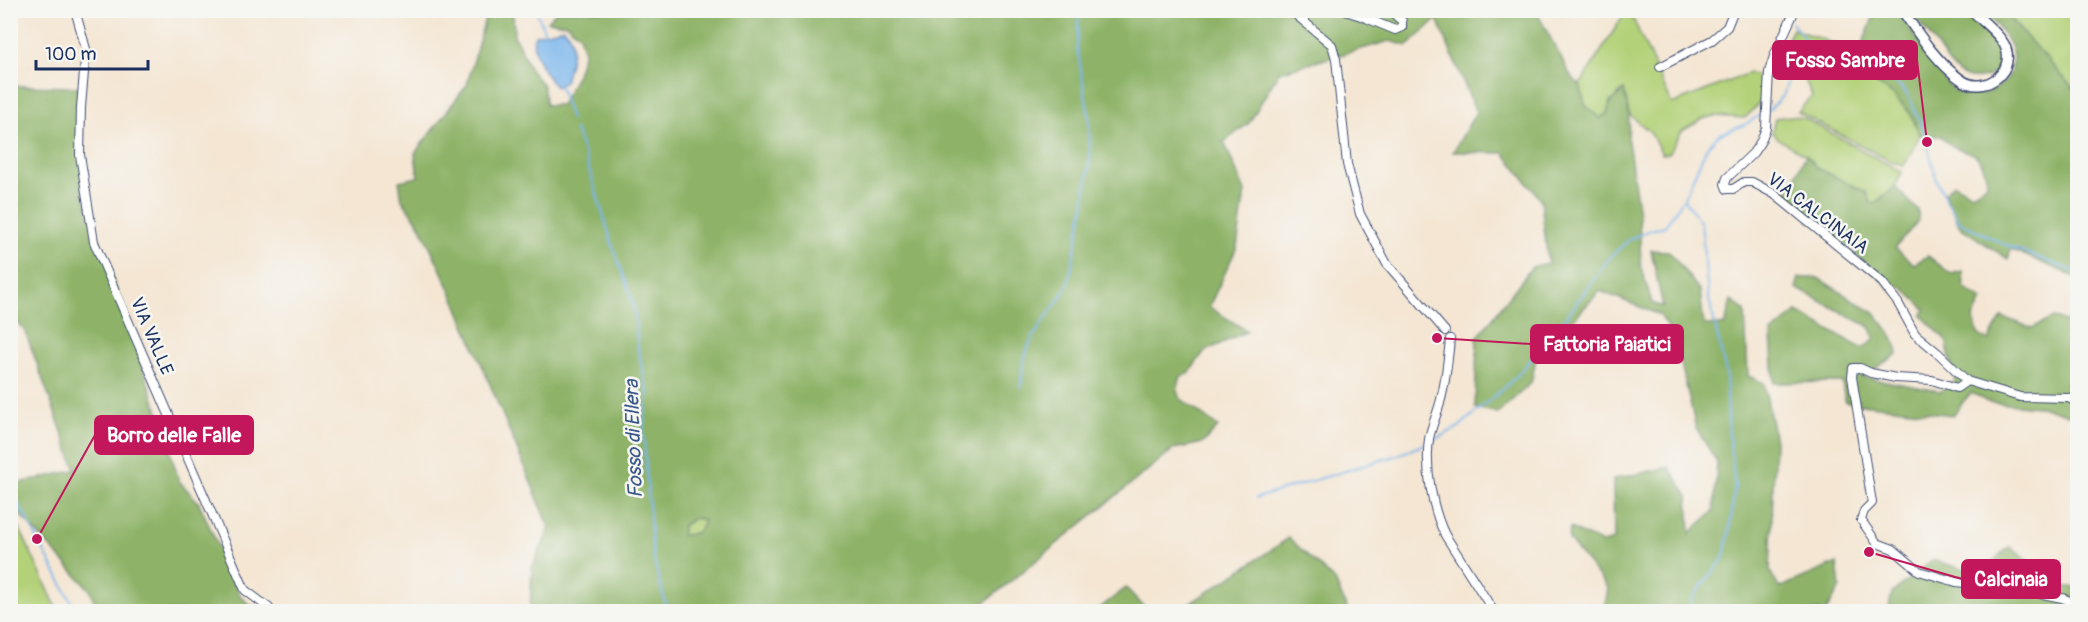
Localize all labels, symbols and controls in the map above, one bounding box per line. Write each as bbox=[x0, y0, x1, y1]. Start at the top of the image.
scale bar bbox=[36, 33, 148, 71]
callout: Fosso Sambre bbox=[1773, 41, 1917, 79]
text: 100 m bbox=[45, 43, 97, 66]
text: Fosso Sambre bbox=[1785, 48, 1906, 73]
street label: VIA CALCINAIA bbox=[1762, 168, 1873, 259]
street label: VIA VALLE bbox=[125, 294, 178, 379]
callout: Fattoria Paiatici bbox=[1531, 325, 1683, 363]
text: Fattoria Paiatici bbox=[1543, 332, 1671, 357]
water label: Fosso di Ellera bbox=[619, 378, 648, 499]
callout: Borro delle Falle bbox=[95, 416, 253, 454]
text: Borro delle Falle bbox=[107, 423, 242, 448]
callout: Calcinaia bbox=[1962, 560, 2060, 598]
text: Calcinaia bbox=[1974, 567, 2048, 592]

